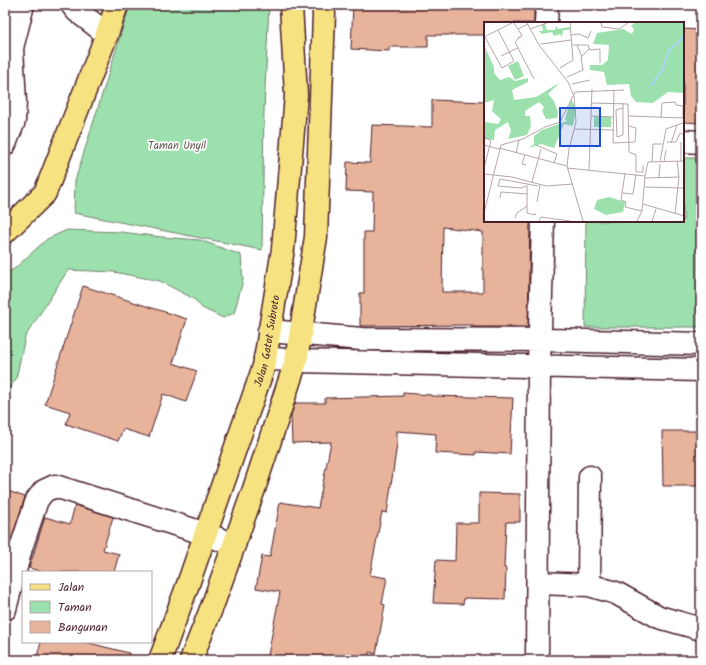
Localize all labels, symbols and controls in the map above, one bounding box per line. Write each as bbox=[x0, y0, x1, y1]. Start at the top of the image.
inset map bbox=[484, 22, 684, 222]
park label: Taman Unyil bbox=[148, 137, 206, 155]
street label: Jalan Gatot Subroto bbox=[249, 294, 285, 390]
legend bbox=[22, 571, 152, 643]
text: Jalan bbox=[58, 578, 84, 597]
text: Taman bbox=[58, 598, 92, 617]
text: Bangunan bbox=[58, 618, 108, 637]

